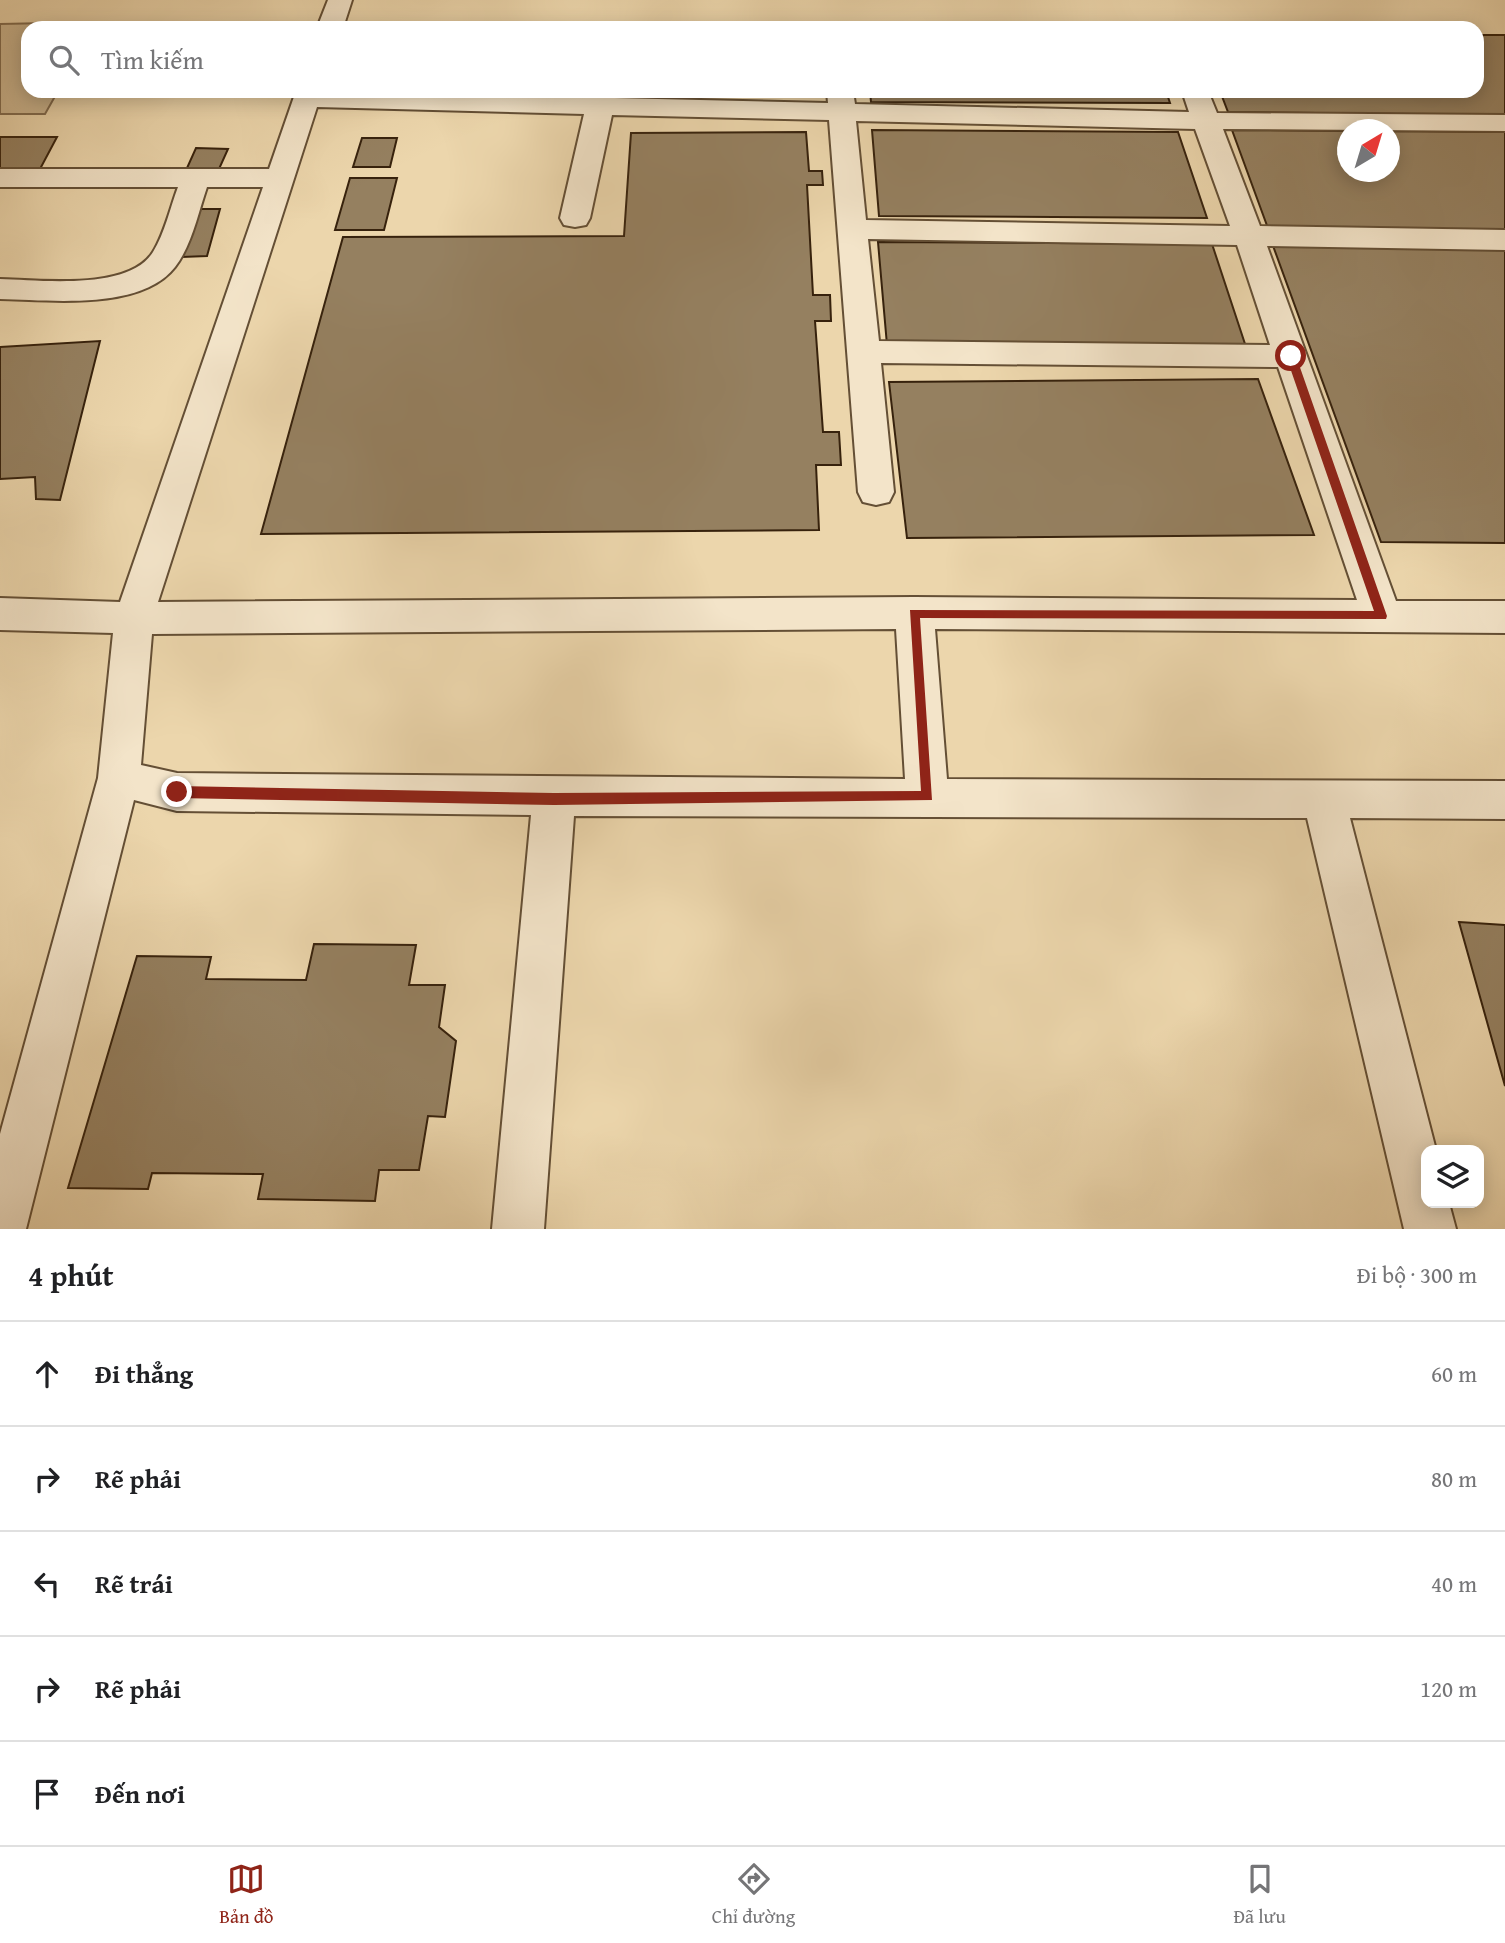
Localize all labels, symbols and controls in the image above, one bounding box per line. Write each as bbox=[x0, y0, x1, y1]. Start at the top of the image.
search box bbox=[21, 21, 1484, 98]
text: Tìm kiếm bbox=[101, 40, 204, 79]
icon: search bbox=[45, 41, 83, 79]
north arrow bbox=[1337, 119, 1400, 182]
route start bbox=[1275, 340, 1306, 371]
route end bbox=[161, 776, 192, 807]
map controls bbox=[1421, 1145, 1484, 1208]
button: layers bbox=[1421, 1145, 1484, 1208]
text: 4 phút bbox=[28, 1253, 114, 1297]
text: Đi bộ · 300 m bbox=[1357, 1258, 1477, 1291]
text: Đi thẳng bbox=[95, 1354, 193, 1393]
icon: ahead bbox=[28, 1355, 66, 1393]
text: 60 m bbox=[1431, 1357, 1477, 1390]
text: Rẽ phải bbox=[95, 1459, 181, 1498]
icon: right bbox=[28, 1460, 66, 1498]
text: 80 m bbox=[1431, 1462, 1477, 1495]
text: Rẽ trái bbox=[95, 1564, 173, 1603]
icon: left bbox=[28, 1565, 66, 1603]
text: 40 m bbox=[1431, 1567, 1477, 1600]
text: Rẽ phải bbox=[95, 1669, 181, 1708]
icon: right bbox=[28, 1670, 66, 1708]
text: 120 m bbox=[1420, 1672, 1477, 1705]
text: Đến nơi bbox=[95, 1774, 185, 1813]
icon: arrive bbox=[28, 1775, 66, 1813]
tab: Bản đồ bbox=[219, 1860, 274, 1930]
tab: Chỉ đường bbox=[712, 1860, 795, 1930]
tab: Đã lưu bbox=[1233, 1860, 1286, 1930]

